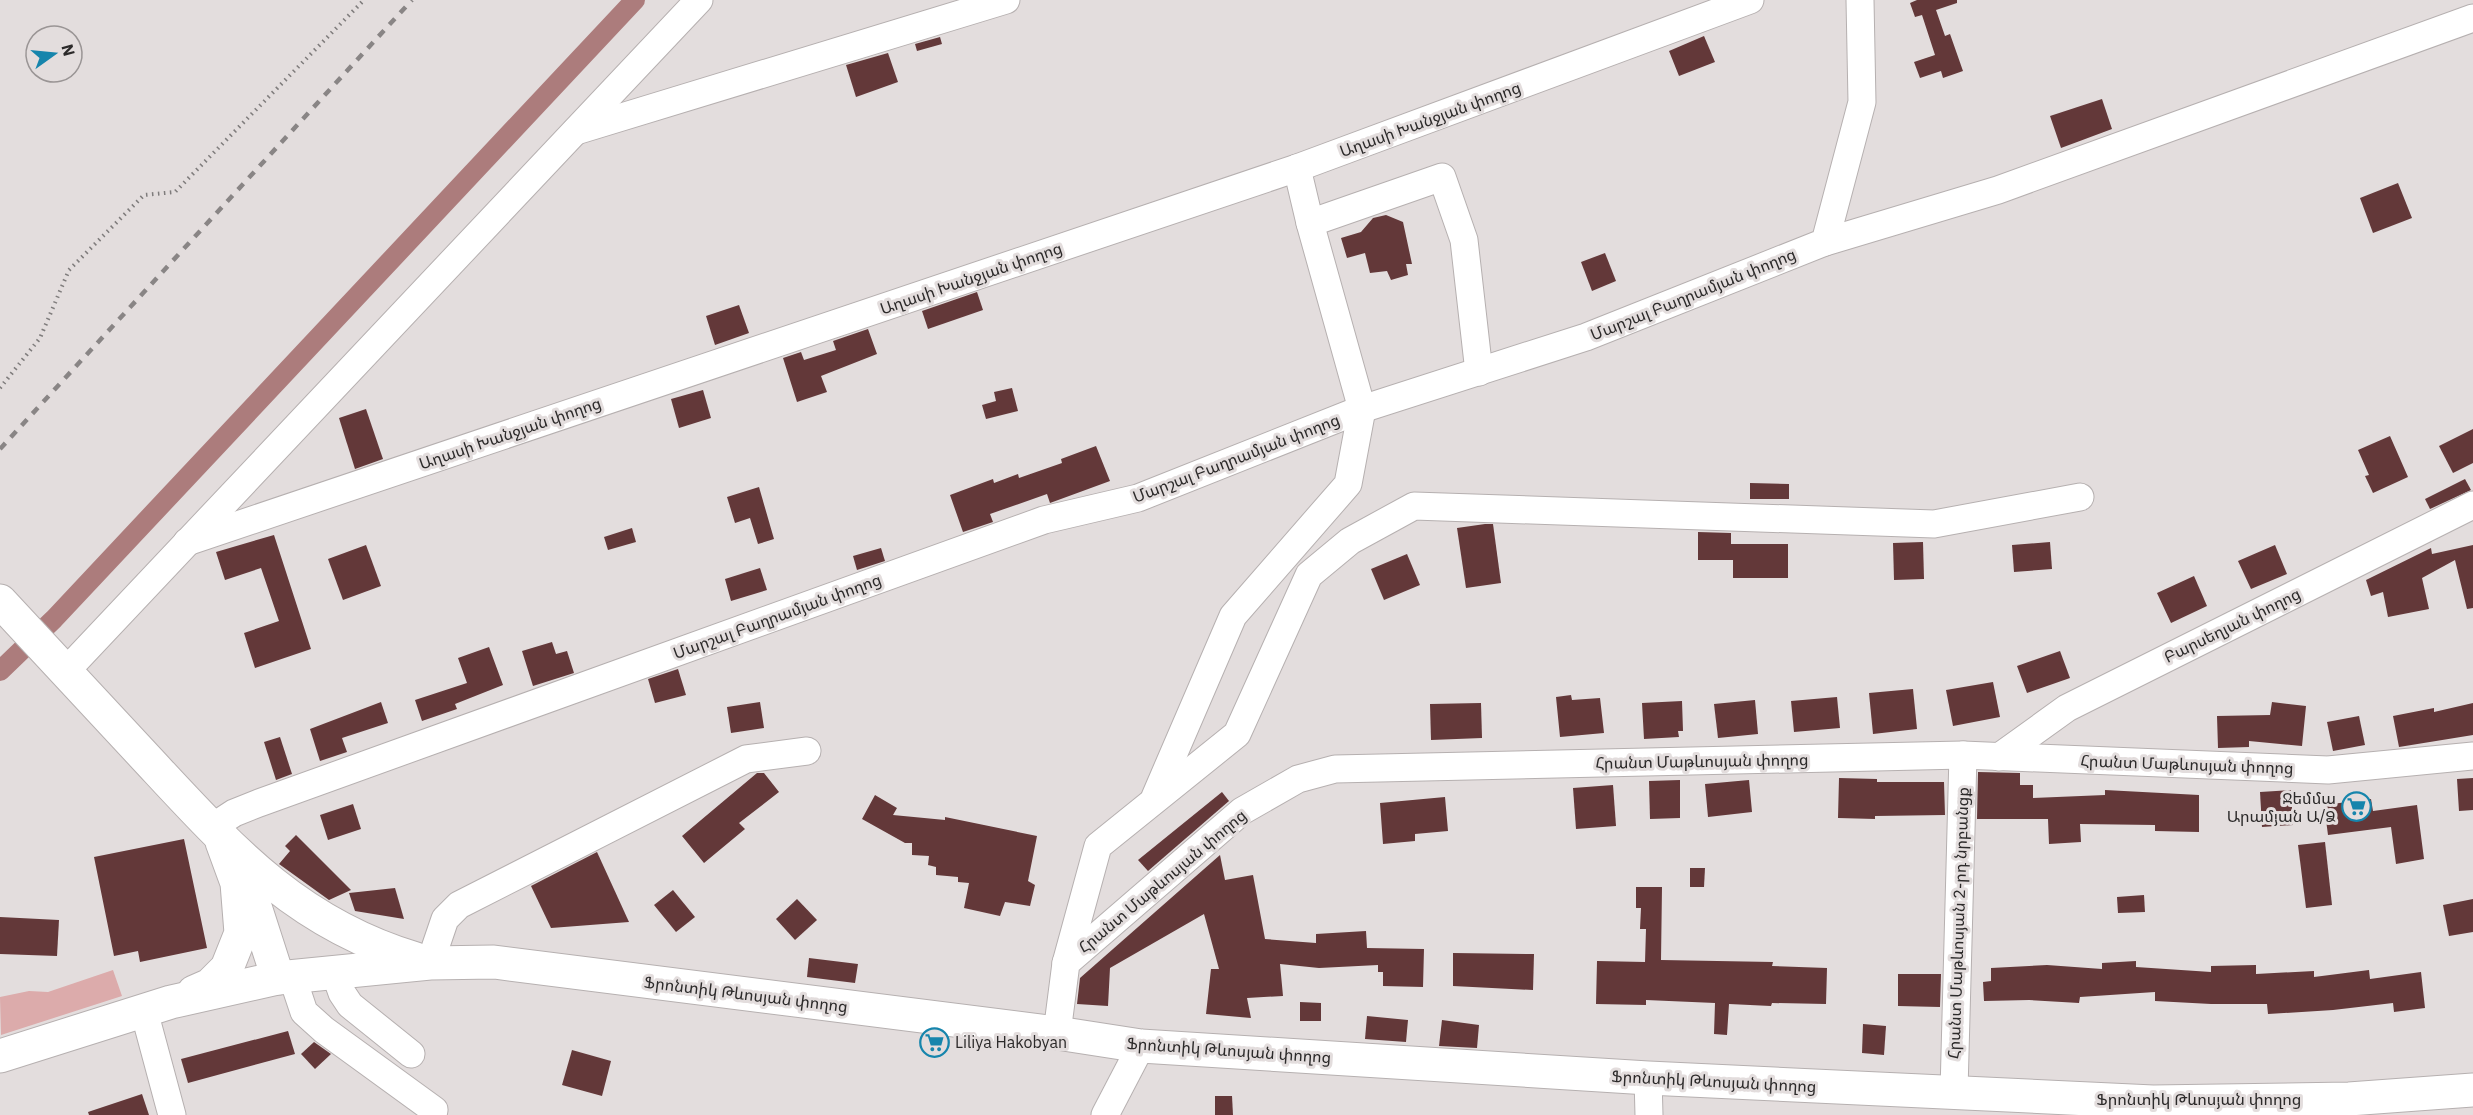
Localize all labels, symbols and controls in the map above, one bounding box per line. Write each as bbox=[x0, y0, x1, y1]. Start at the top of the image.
north arrow bbox=[24, 24, 84, 84]
text: N bbox=[57, 42, 80, 58]
street label: Աղասի Խանջյան փողոց bbox=[1337, 77, 1523, 161]
street label: Աղասի Խանջյան փողոց bbox=[877, 237, 1065, 319]
street label: Մարշալ Բաղրամյան փողոց bbox=[1587, 244, 1799, 344]
street label: Աղասի Խանջյան փողոց bbox=[416, 392, 604, 474]
street label: Մարշալ Բաղրամյան փողոց bbox=[1130, 409, 1342, 507]
street label: Մարշալ Բաղրամյան փողոց bbox=[670, 569, 884, 663]
street label: Բարսեղյան փողոց bbox=[2160, 583, 2304, 667]
street label: Հրանտ Մաթևոսյան փողոց bbox=[1595, 749, 1809, 773]
street label: Հրանտ Մաթևոսյան փողոց bbox=[2080, 750, 2294, 778]
street label: Հրանտ Մաթևոսյան 2-րդ նրբանցք bbox=[1943, 787, 1973, 1059]
place label: Ջեմմա Արամյան Ա/Ձ bbox=[2227, 788, 2336, 826]
supermarket icon: Ջեմմա Արամյան Ա/Ձ bbox=[2341, 791, 2373, 823]
street label: Հրանտ Մաթևոսյան փողոց bbox=[1074, 805, 1250, 957]
street label: Ֆրոնտիկ Թևոսյան փողոց bbox=[643, 972, 849, 1016]
supermarket icon: Liliya Hakobyan bbox=[918, 1026, 950, 1058]
place label: Liliya Hakobyan bbox=[955, 1032, 1067, 1052]
street label: Ֆրոնտիկ Թևոսյան փողոց bbox=[1126, 1033, 1332, 1067]
street label: Ֆրոնտիկ Թևոսյան փողոց bbox=[1611, 1066, 1817, 1096]
street label: Ֆրոնտիկ Թևոսյան փողոց bbox=[2097, 1089, 2301, 1109]

